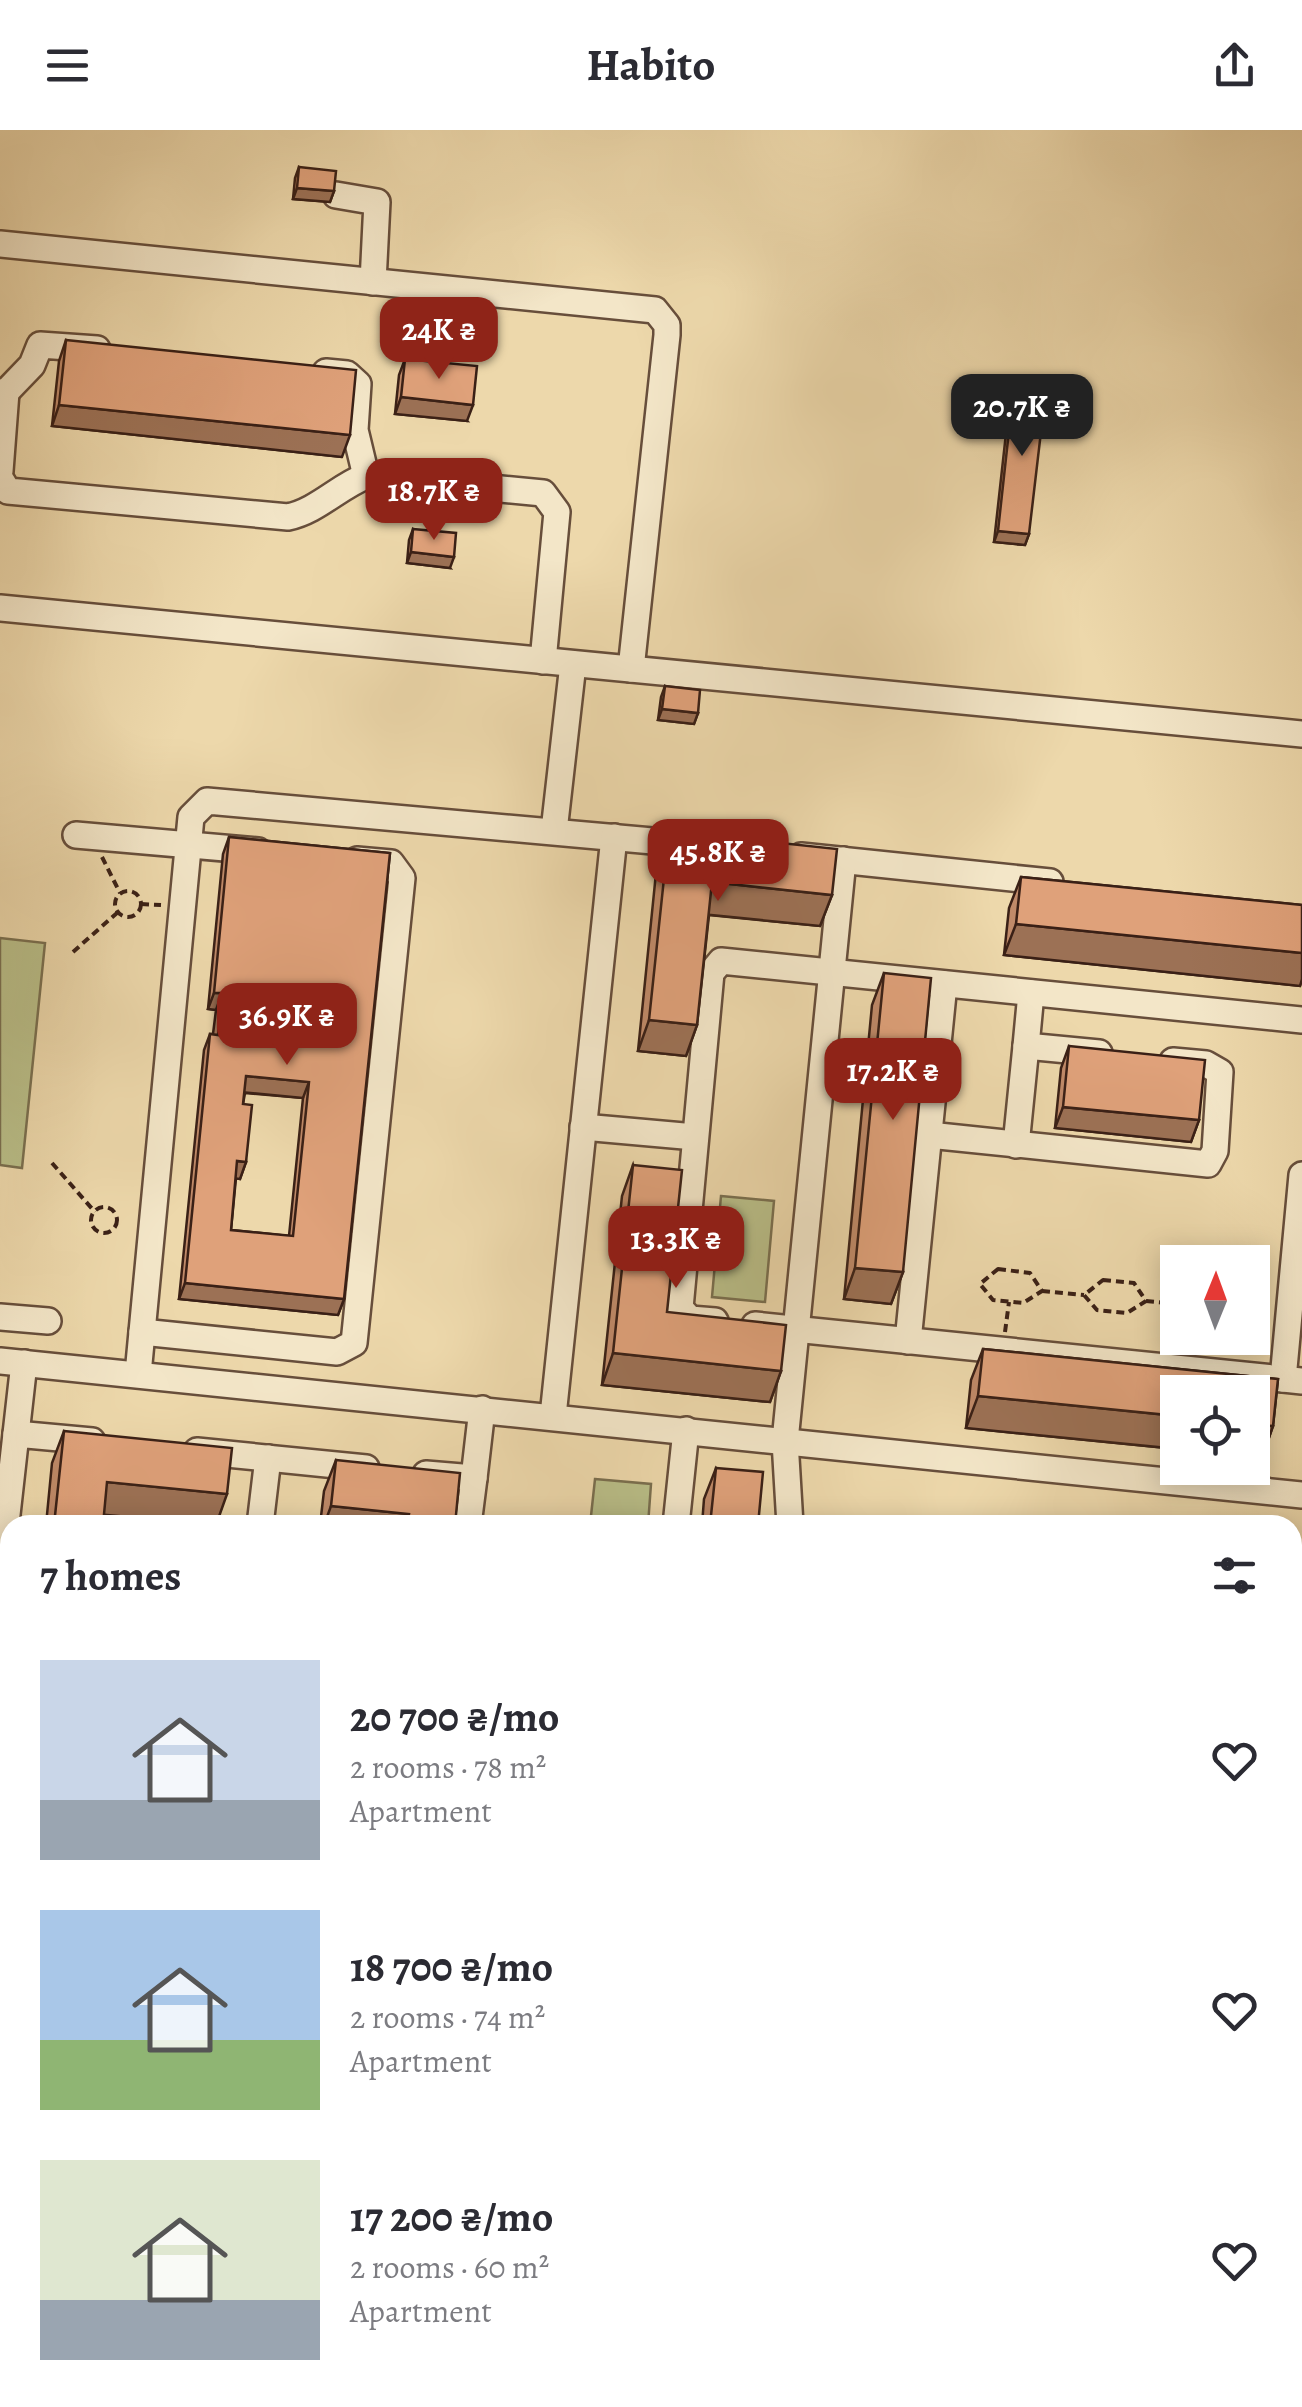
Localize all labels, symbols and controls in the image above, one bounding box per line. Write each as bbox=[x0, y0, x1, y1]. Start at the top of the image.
text: Habito bbox=[586, 34, 716, 96]
icon: menu bbox=[40, 38, 95, 93]
icon: share bbox=[1207, 38, 1262, 93]
pin: 24K ₴ bbox=[369, 297, 509, 382]
text: 24K ₴ bbox=[402, 307, 476, 351]
pin: 20.7K ₴ bbox=[930, 374, 1114, 459]
text: 20.7K ₴ bbox=[973, 384, 1071, 428]
pin: 18.7K ₴ bbox=[342, 458, 526, 543]
text: 18.7K ₴ bbox=[387, 468, 481, 512]
pin: 45.8K ₴ bbox=[626, 819, 810, 904]
text: 45.8K ₴ bbox=[670, 829, 766, 873]
pin: 36.9K ₴ bbox=[195, 983, 379, 1068]
text: 36.9K ₴ bbox=[239, 993, 335, 1037]
pin: 17.2K ₴ bbox=[801, 1038, 985, 1123]
text: 17.2K ₴ bbox=[846, 1048, 940, 1092]
pin: 13.3K ₴ bbox=[584, 1206, 768, 1291]
text: 13.3K ₴ bbox=[630, 1216, 722, 1260]
north arrow bbox=[1160, 1245, 1270, 1355]
map controls bbox=[1160, 1245, 1270, 1485]
button: locate bbox=[1160, 1375, 1270, 1485]
text: 7 homes bbox=[40, 1547, 181, 1604]
icon: filters bbox=[1207, 1548, 1262, 1603]
text: 20 700 ₴/mo bbox=[350, 1688, 560, 1745]
icon: home bbox=[120, 1700, 240, 1820]
icon: heart bbox=[1207, 1733, 1262, 1788]
text: 2 rooms · 78 m² bbox=[350, 1745, 546, 1789]
text: Apartment bbox=[350, 1789, 492, 1833]
text: 18 700 ₴/mo bbox=[350, 1938, 553, 1995]
icon: home bbox=[120, 1950, 240, 2070]
icon: heart bbox=[1207, 1983, 1262, 2038]
text: 2 rooms · 74 m² bbox=[350, 1995, 545, 2039]
text: Apartment bbox=[350, 2039, 492, 2083]
text: 17 200 ₴/mo bbox=[350, 2188, 553, 2245]
icon: home bbox=[120, 2200, 240, 2320]
icon: heart bbox=[1207, 2233, 1262, 2288]
text: 2 rooms · 60 m² bbox=[350, 2245, 549, 2289]
text: Apartment bbox=[350, 2289, 492, 2333]

